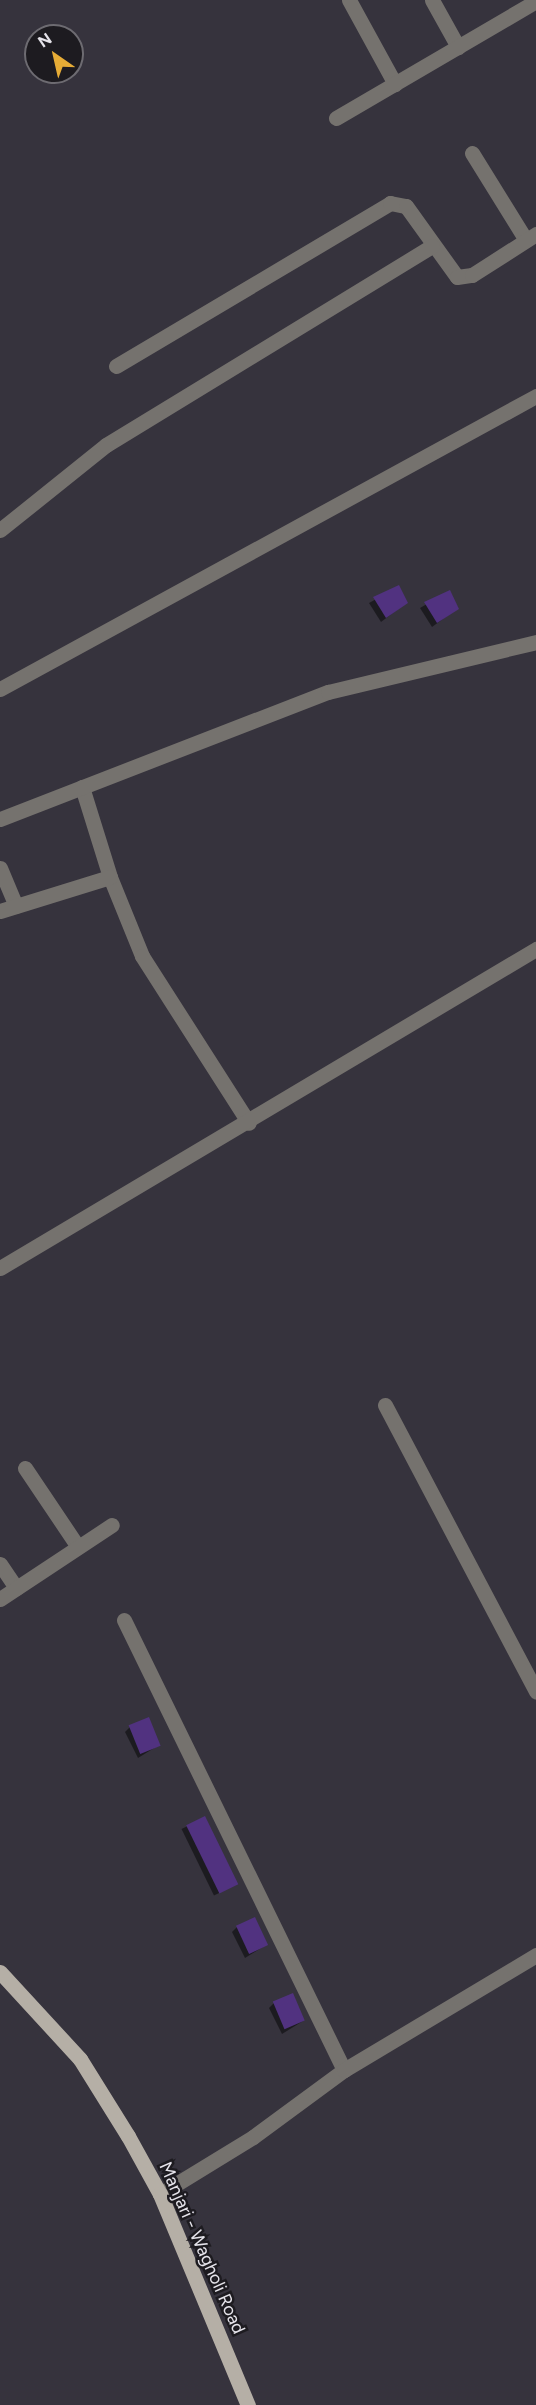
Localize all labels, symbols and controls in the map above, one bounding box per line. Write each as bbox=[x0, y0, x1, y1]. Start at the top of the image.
north arrow bbox=[24, 24, 84, 84]
text: N bbox=[34, 29, 55, 52]
street label: Manjari - Wagholi Road bbox=[154, 2159, 250, 2337]

